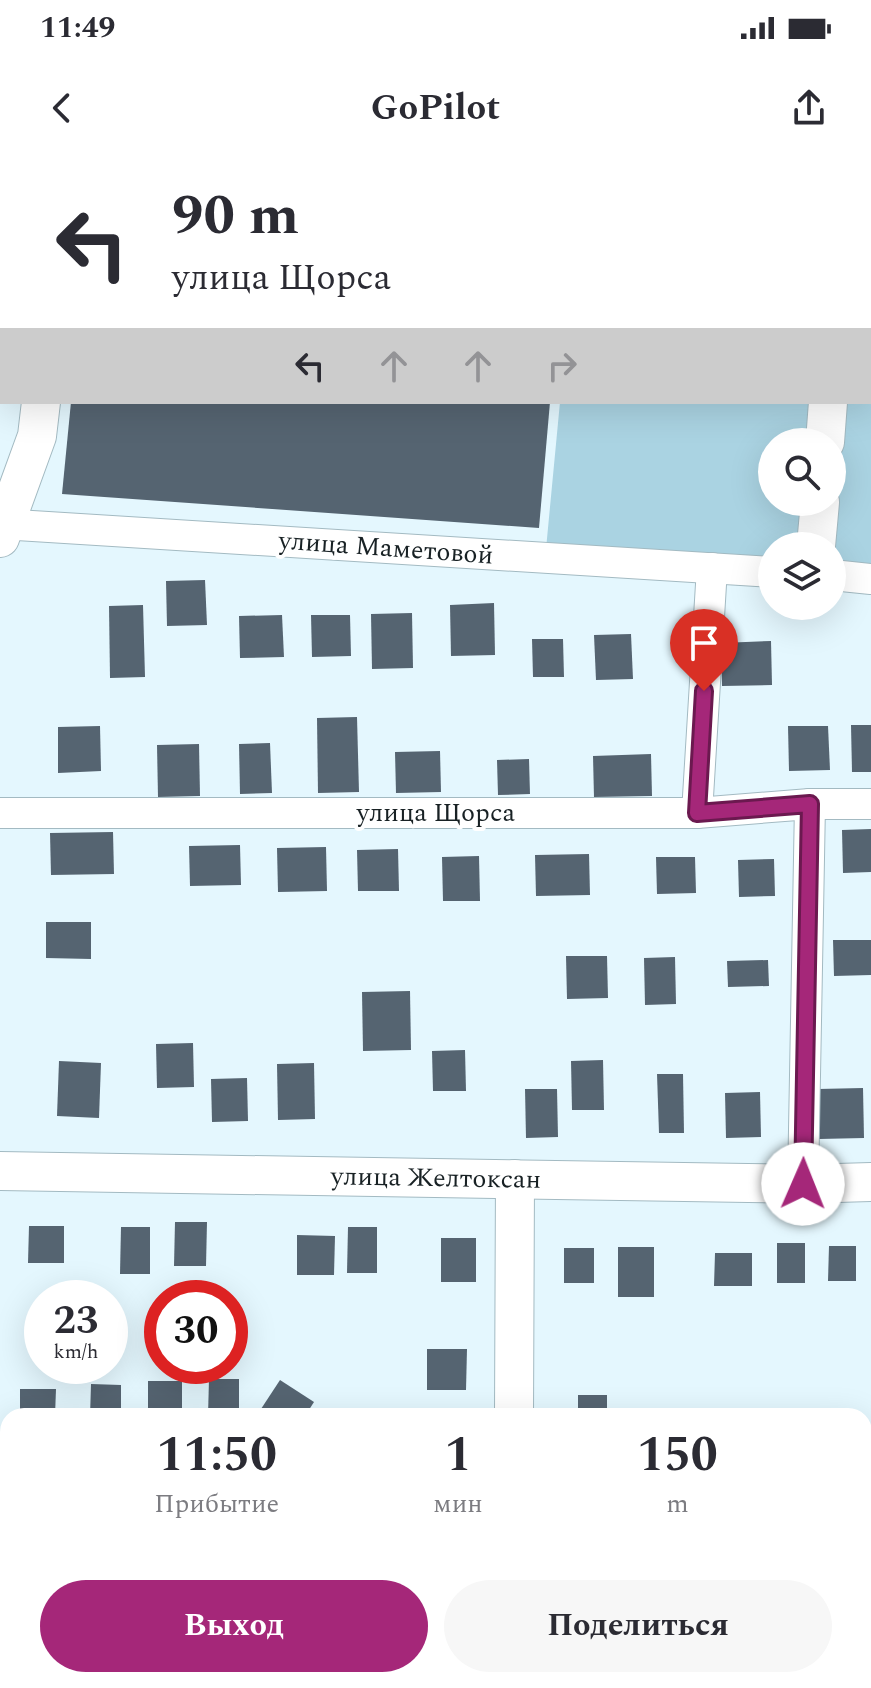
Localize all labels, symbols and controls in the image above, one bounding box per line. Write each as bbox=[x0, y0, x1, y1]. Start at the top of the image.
text: 11:49 bbox=[40, 5, 115, 51]
text: GoPilot bbox=[371, 81, 500, 136]
icon: back bbox=[40, 86, 84, 130]
icon: share bbox=[787, 86, 831, 130]
text: 90 m bbox=[172, 174, 299, 259]
icon: left bbox=[40, 192, 144, 296]
text: улица Щорса bbox=[172, 251, 391, 306]
icon: left bbox=[288, 344, 332, 388]
icon: ahead bbox=[372, 344, 416, 388]
icon: ahead bbox=[456, 344, 500, 388]
icon: right bbox=[540, 344, 584, 388]
map controls bbox=[758, 428, 846, 620]
button: search bbox=[758, 428, 846, 516]
street label: улица Маметовой bbox=[277, 520, 494, 575]
button: layers bbox=[758, 532, 846, 620]
pin bbox=[670, 609, 738, 691]
icon: arrive bbox=[682, 621, 726, 665]
street label: улица Щорса bbox=[356, 793, 515, 833]
position arrow bbox=[761, 1142, 845, 1226]
street label: улица Желтоксан bbox=[330, 1156, 541, 1200]
speed limit sign: 30 bbox=[144, 1280, 248, 1384]
text: 23 bbox=[54, 1291, 98, 1352]
text: km/h bbox=[54, 1337, 99, 1367]
text: 11:50 bbox=[156, 1419, 277, 1492]
text: 1 bbox=[445, 1419, 472, 1492]
text: 150 bbox=[637, 1419, 718, 1492]
text: Прибытие bbox=[154, 1484, 279, 1524]
text: мин bbox=[433, 1484, 483, 1524]
text: m bbox=[666, 1484, 689, 1524]
button: Выход bbox=[40, 1580, 428, 1672]
button: Поделиться bbox=[444, 1580, 832, 1672]

